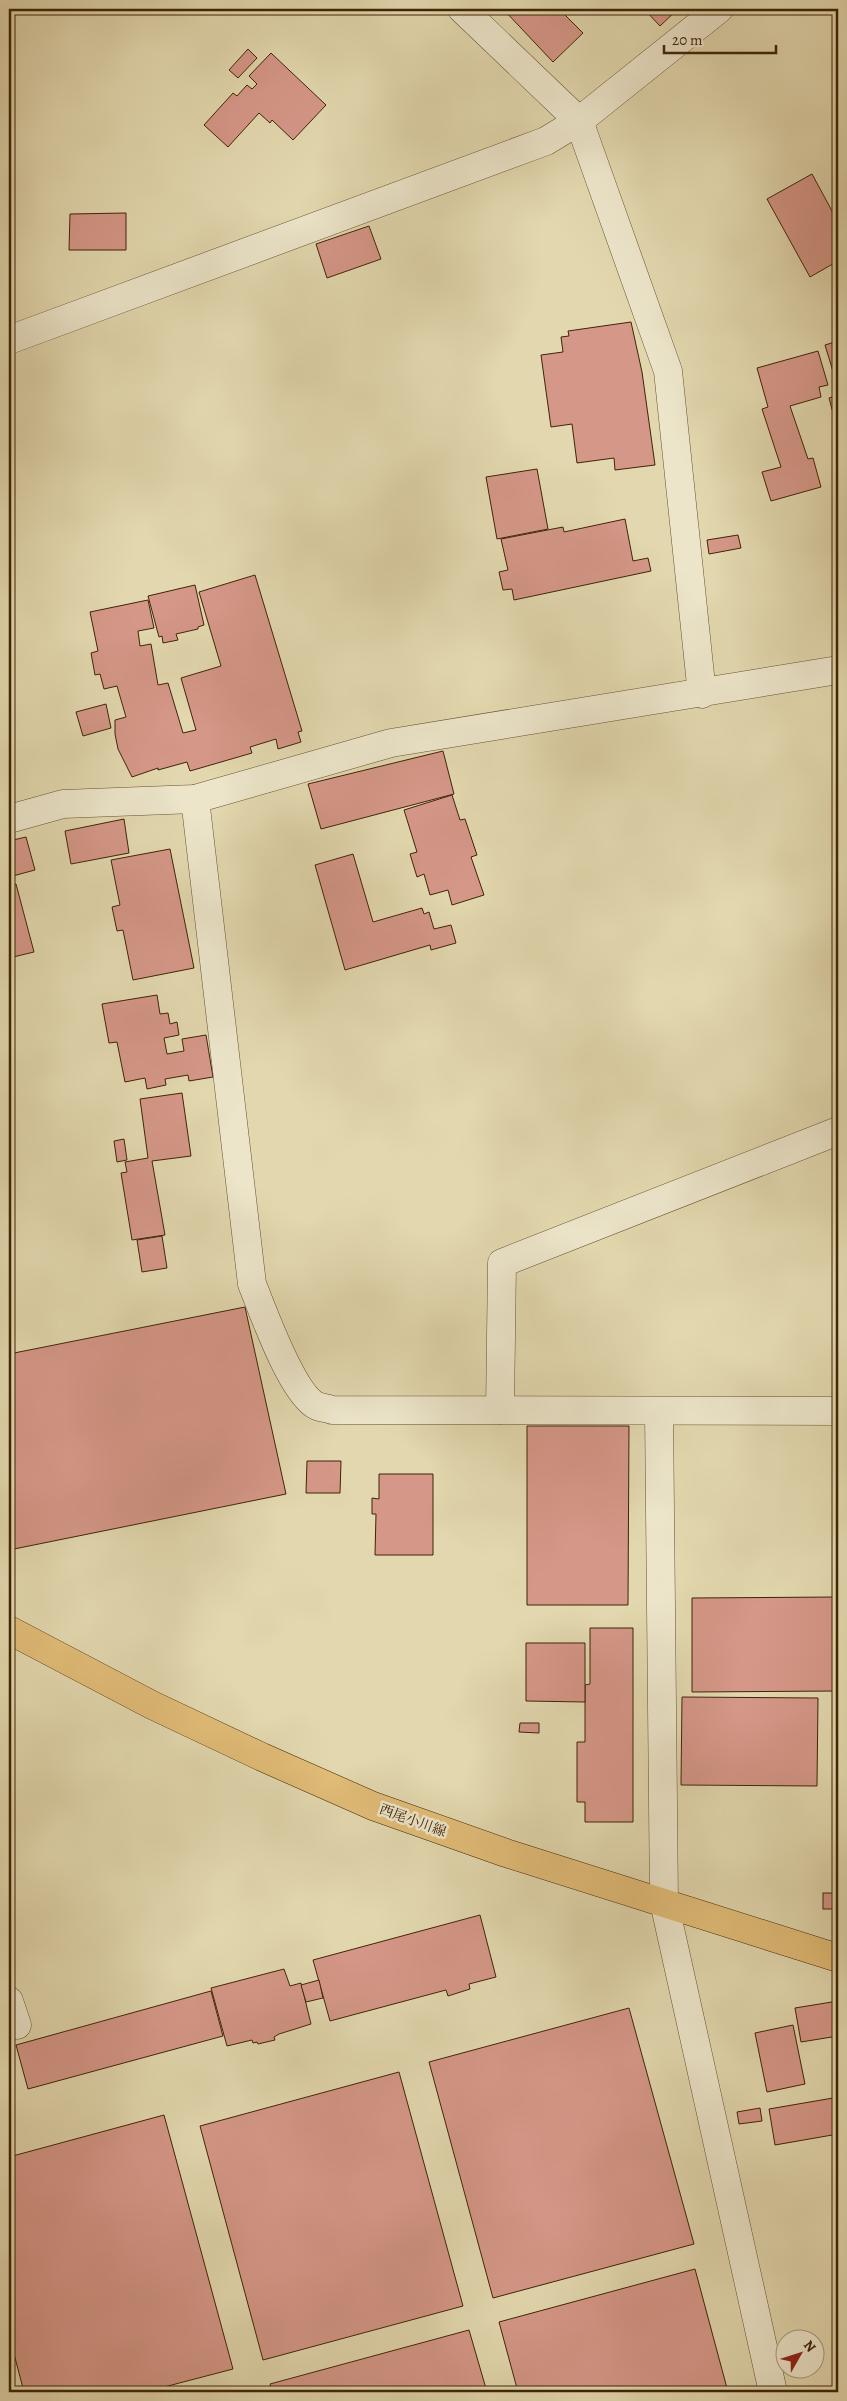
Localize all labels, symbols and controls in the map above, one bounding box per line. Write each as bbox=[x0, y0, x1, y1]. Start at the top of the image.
scale bar bbox=[664, 22, 777, 54]
text: 20 m bbox=[672, 30, 703, 50]
street label: 西尾小川線 bbox=[377, 1800, 449, 1841]
north arrow bbox=[774, 2328, 824, 2378]
text: N bbox=[799, 2336, 820, 2356]

